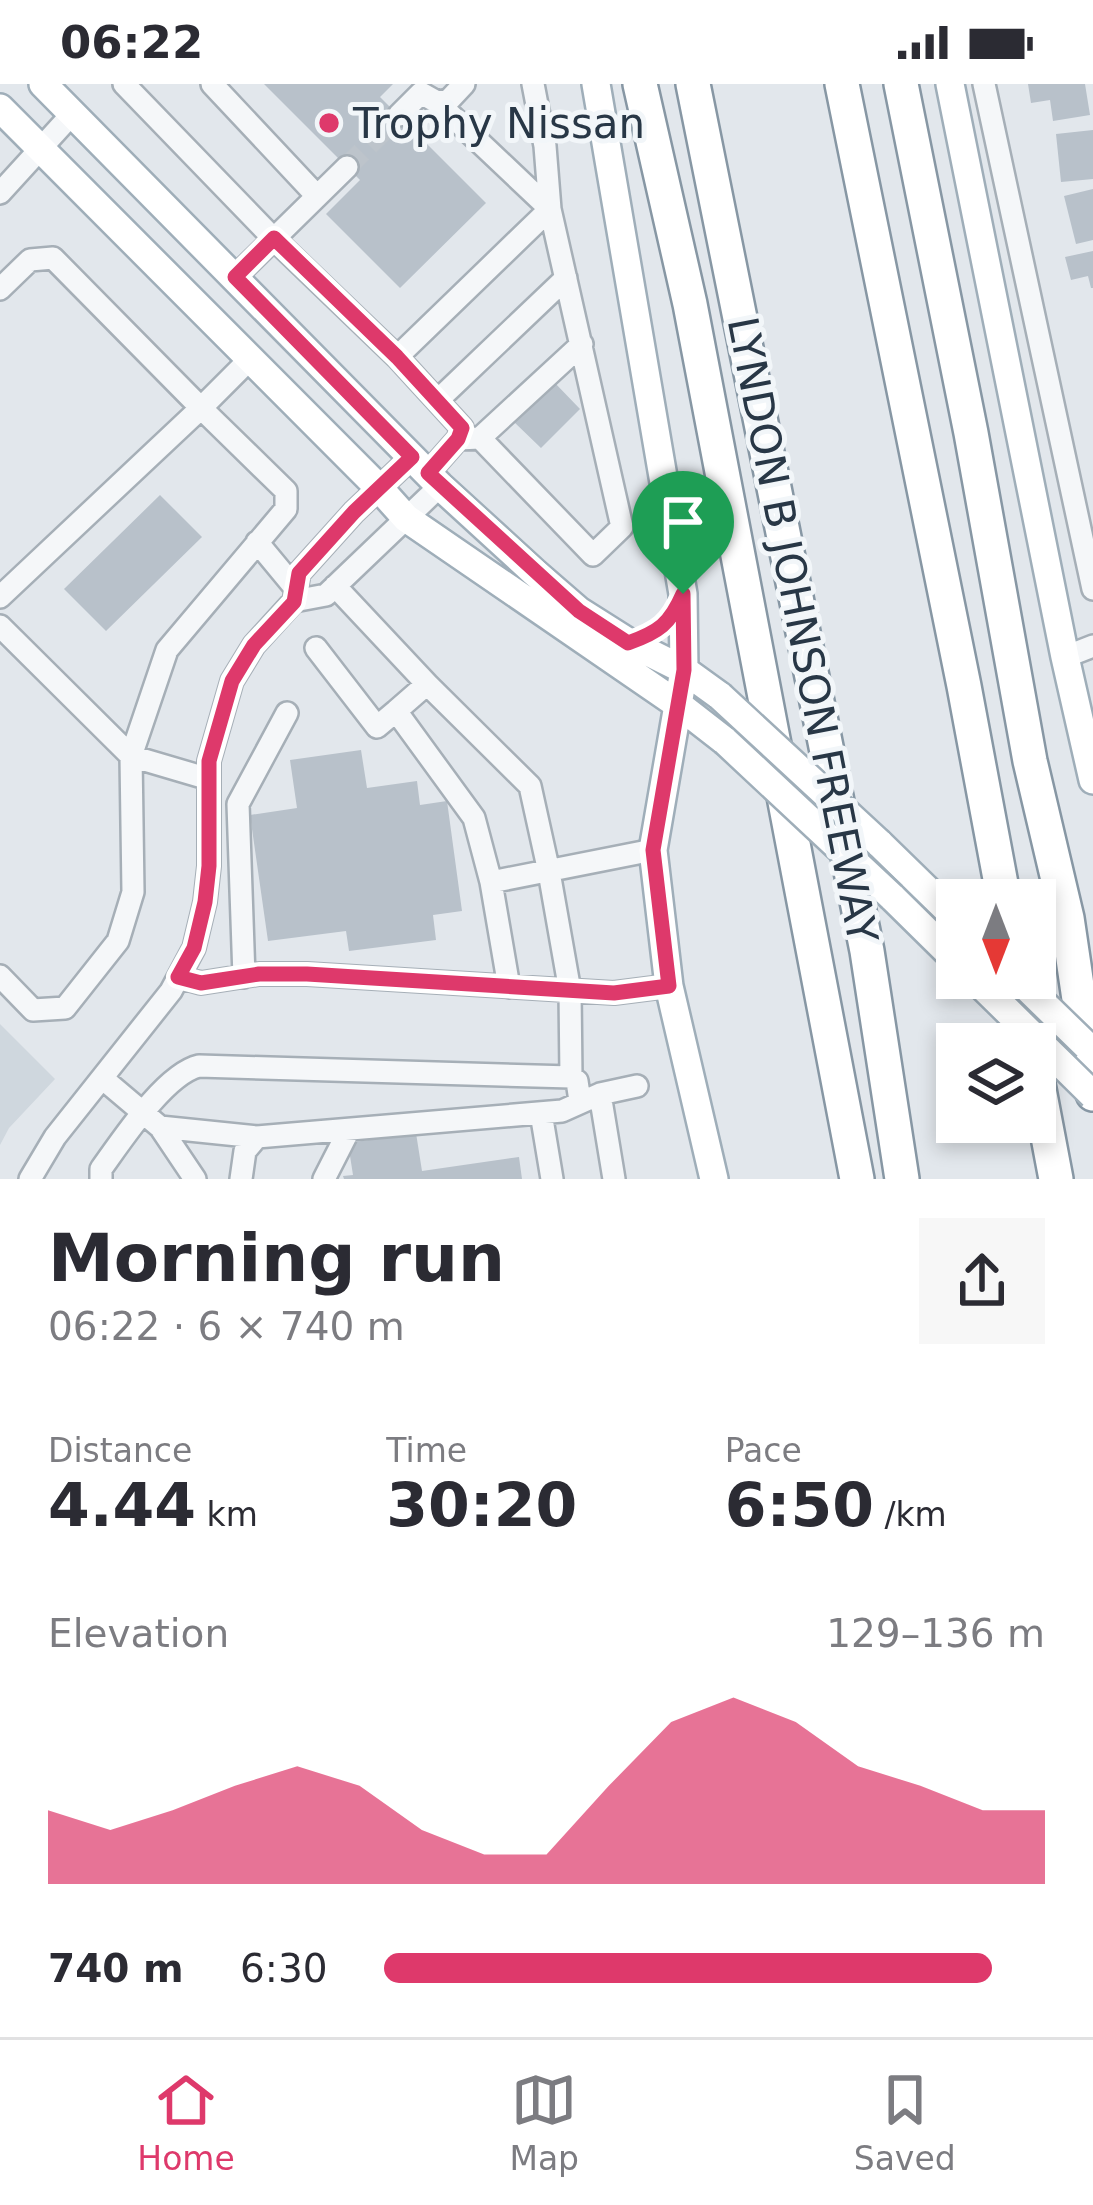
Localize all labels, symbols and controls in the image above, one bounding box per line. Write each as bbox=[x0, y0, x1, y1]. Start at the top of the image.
text: 06:22 bbox=[60, 16, 203, 69]
place label: Trophy Nissan bbox=[352, 99, 645, 148]
marker: Trophy Nissan bbox=[316, 110, 342, 136]
street label: LYNDON B JOHNSON FREEWAY bbox=[718, 313, 887, 948]
pin bbox=[632, 471, 734, 594]
icon: arrive bbox=[650, 489, 716, 555]
north arrow bbox=[936, 879, 1056, 999]
map controls bbox=[936, 879, 1056, 1143]
button: layers bbox=[936, 1023, 1056, 1143]
button: share bbox=[919, 1218, 1045, 1344]
text: Morning run bbox=[48, 1220, 505, 1297]
text: 06:22 · 6 × 740 m bbox=[48, 1304, 405, 1349]
text: Distance bbox=[48, 1431, 192, 1470]
text: Time bbox=[386, 1431, 467, 1470]
text: Pace bbox=[725, 1431, 802, 1470]
text: 4.44 bbox=[48, 1470, 196, 1540]
text: 30:20 bbox=[386, 1470, 577, 1540]
text: 6:50 bbox=[725, 1470, 874, 1540]
text: km bbox=[196, 1495, 258, 1534]
text: /km bbox=[874, 1495, 947, 1534]
text: Elevation bbox=[48, 1611, 229, 1656]
text: 129–136 m bbox=[826, 1611, 1045, 1656]
text: 740 m bbox=[48, 1946, 184, 1991]
text: 6:30 bbox=[240, 1946, 328, 1991]
tab: Home bbox=[137, 2067, 235, 2178]
tab: Map bbox=[509, 2067, 579, 2178]
tab: Saved bbox=[854, 2067, 956, 2178]

